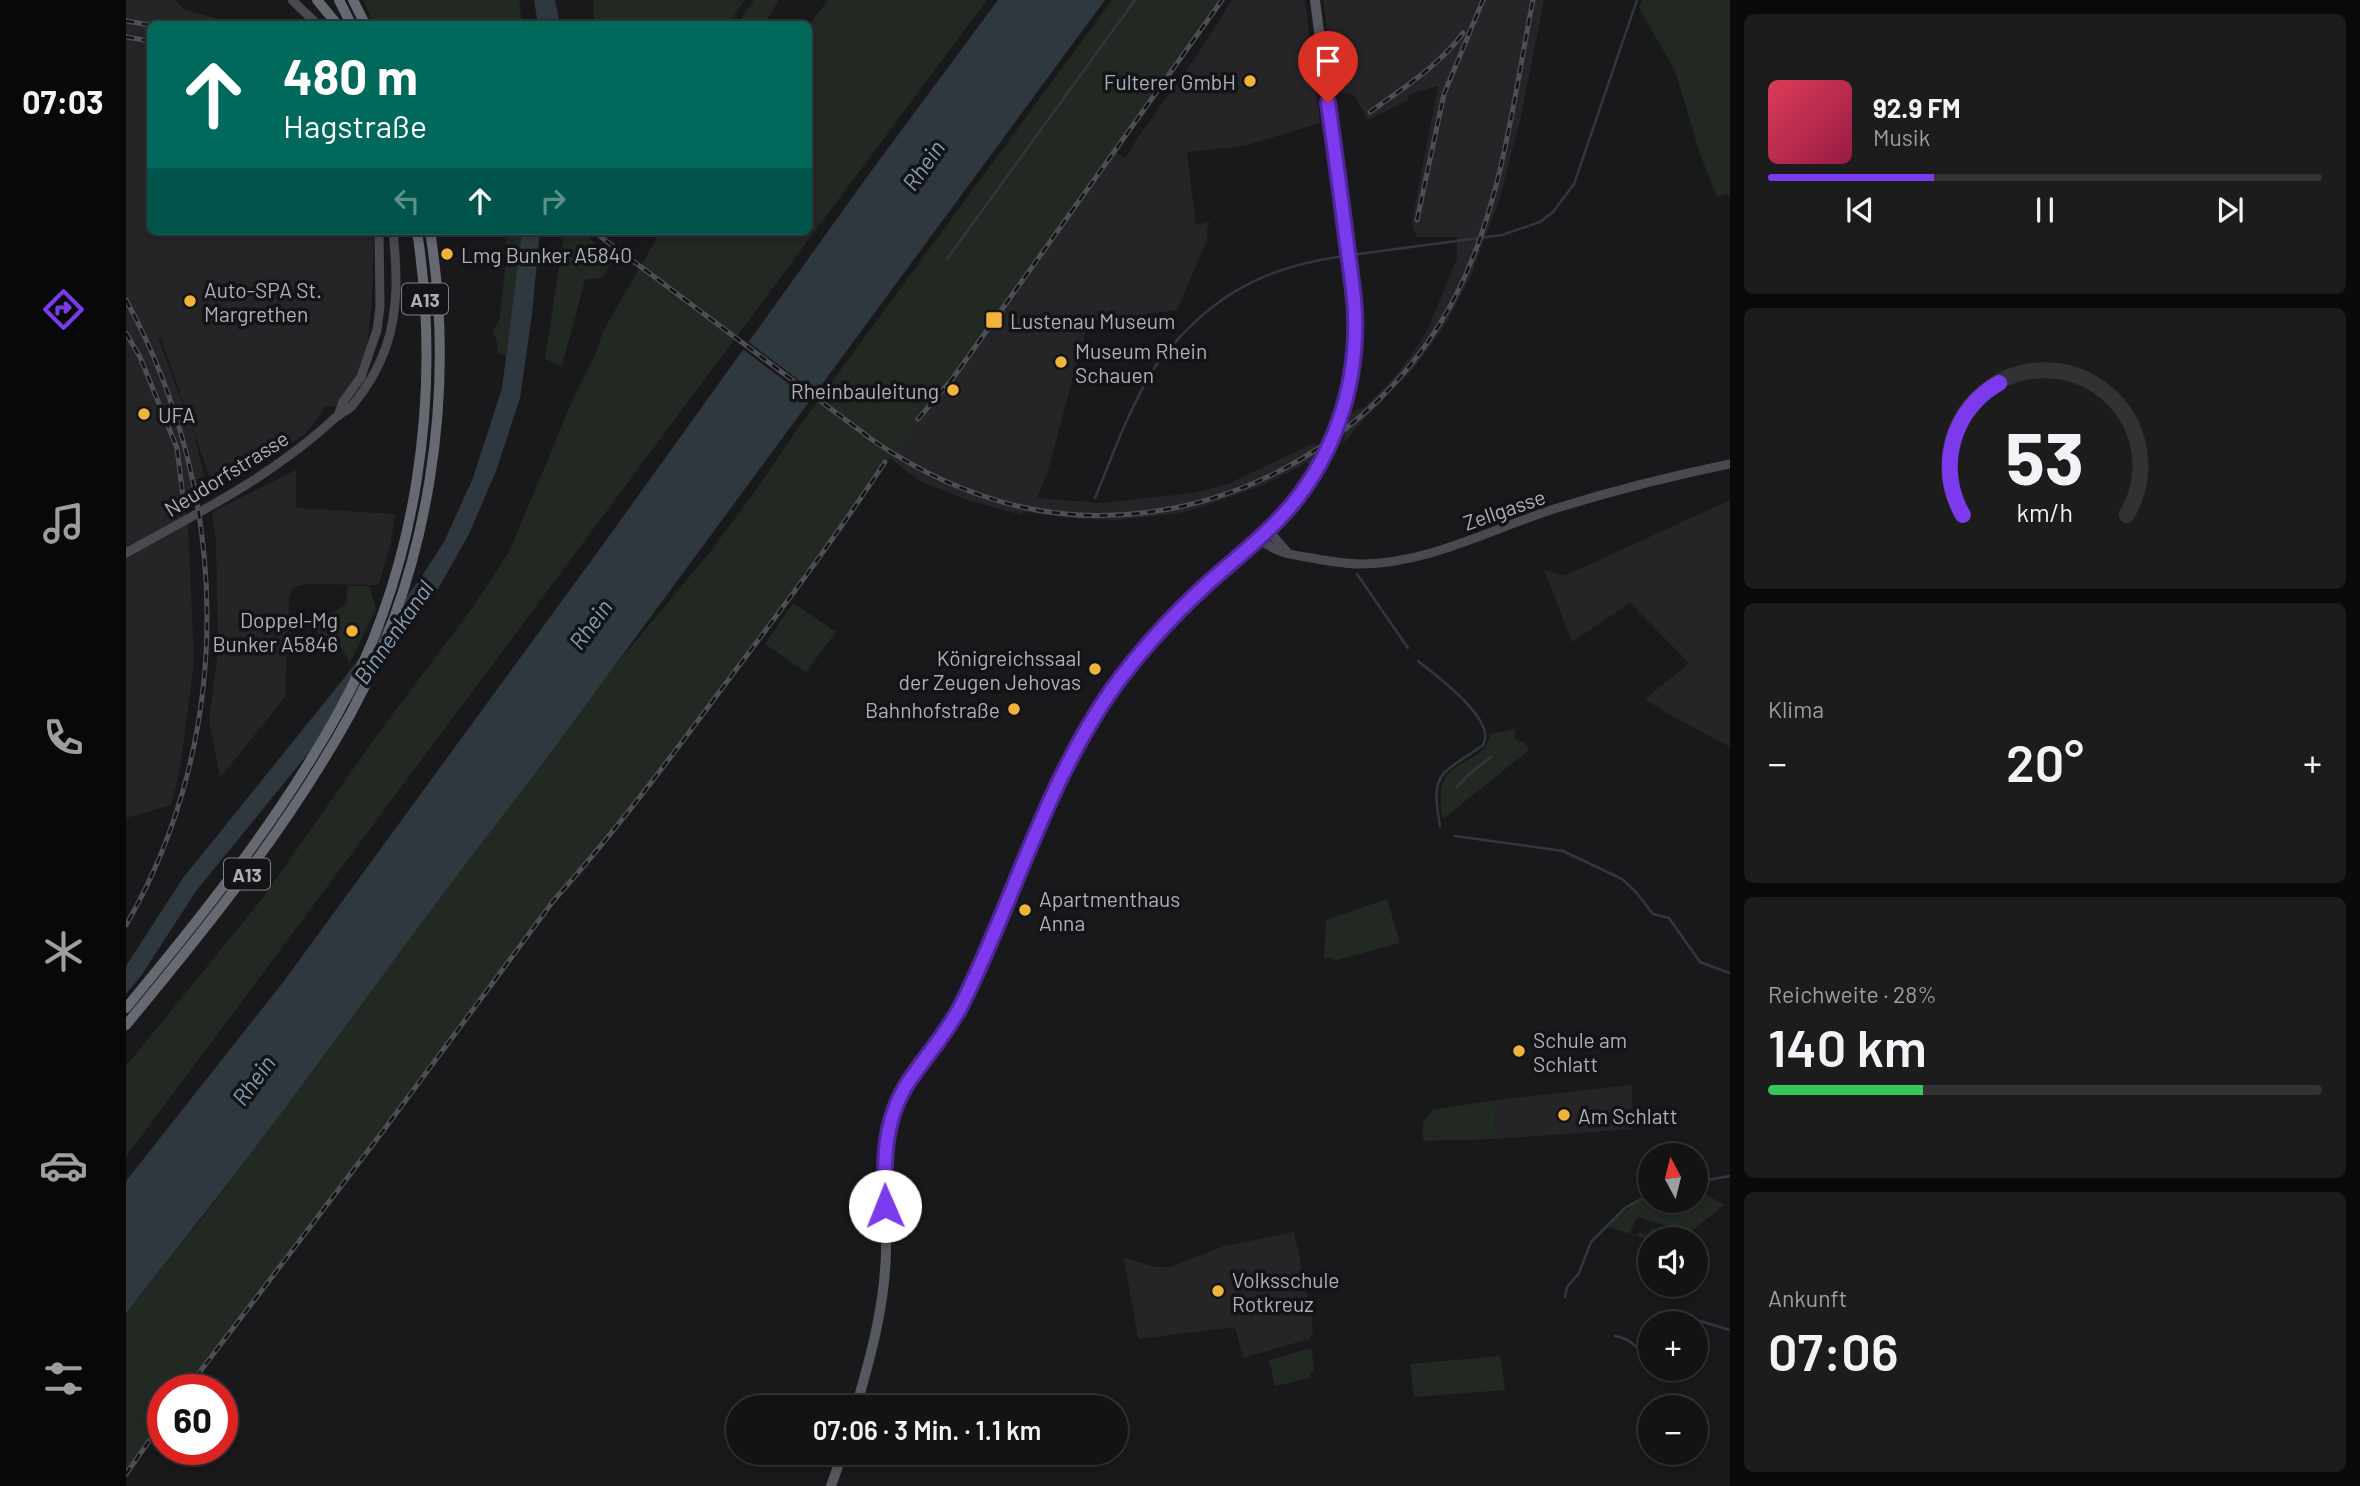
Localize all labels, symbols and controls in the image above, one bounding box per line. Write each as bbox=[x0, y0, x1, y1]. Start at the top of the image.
pin bbox=[1298, 31, 1358, 103]
icon: arrive bbox=[1309, 42, 1347, 80]
text: 480 m bbox=[283, 46, 418, 105]
icon: ahead bbox=[168, 49, 259, 140]
place label: Fulterer GmbH bbox=[1104, 69, 1236, 94]
marker: Fulterer GmbH bbox=[1242, 73, 1258, 89]
text: 07:03 bbox=[22, 82, 104, 120]
text: 92.9 FM bbox=[1873, 92, 1961, 123]
text: Hagstraße bbox=[283, 106, 427, 144]
text: Musik bbox=[1873, 123, 1930, 151]
water label: Rhein bbox=[896, 134, 950, 196]
icon: left bbox=[388, 182, 426, 220]
icon: ahead bbox=[461, 182, 499, 220]
icon: right bbox=[534, 182, 572, 220]
icon: previous bbox=[1841, 191, 1879, 229]
icon: pause bbox=[2026, 191, 2064, 229]
icon: next bbox=[2211, 191, 2249, 229]
place label: Lmg Bunker A5840 bbox=[461, 242, 632, 267]
marker: Lmg Bunker A5840 bbox=[439, 246, 455, 262]
place label: Auto-SPA St. Margrethen bbox=[204, 277, 322, 326]
road number: A13 bbox=[402, 284, 448, 314]
icon: directions bbox=[39, 285, 88, 334]
marker: Auto-SPA St. Margrethen bbox=[182, 293, 198, 309]
place label: Lustenau Museum bbox=[1010, 308, 1175, 333]
marker: Lustenau Museum bbox=[984, 310, 1004, 330]
place label: Museum Rhein Schauen bbox=[1075, 338, 1207, 387]
marker: Museum Rhein Schauen bbox=[1053, 354, 1069, 370]
place label: Rheinbauleitung bbox=[791, 378, 939, 403]
marker: Rheinbauleitung bbox=[945, 382, 961, 398]
place label: UFA bbox=[158, 402, 195, 427]
marker: UFA bbox=[136, 406, 152, 422]
text: 53 bbox=[2006, 412, 2084, 500]
street label: Neudorfstrasse bbox=[159, 425, 293, 521]
street label: Zellgasse bbox=[1460, 483, 1548, 535]
text: km/h bbox=[2017, 496, 2073, 526]
icon: music bbox=[39, 499, 88, 548]
water label: Binnenkanal bbox=[347, 575, 439, 689]
water label: Rhein bbox=[562, 593, 618, 655]
place label: Doppel-Mg Bunker A5846 bbox=[213, 607, 338, 656]
marker: Doppel-Mg Bunker A5846 bbox=[344, 623, 360, 639]
place label: Königreichssaal der Zeugen Jehovas bbox=[898, 645, 1081, 694]
marker: Königreichssaal der Zeugen Jehovas bbox=[1087, 661, 1103, 677]
text: Klima bbox=[1768, 695, 1824, 723]
place label: Bahnhofstraße bbox=[865, 697, 1000, 722]
marker: Bahnhofstraße bbox=[1006, 701, 1022, 717]
icon: phone bbox=[39, 713, 88, 762]
text: 20° bbox=[2006, 730, 2084, 792]
text: − bbox=[1768, 739, 1787, 785]
text: + bbox=[2303, 739, 2322, 785]
road number: A13 bbox=[224, 859, 270, 890]
place label: Apartmenthaus Anna bbox=[1039, 886, 1180, 935]
marker: Apartmenthaus Anna bbox=[1017, 902, 1033, 918]
icon: climate bbox=[39, 927, 88, 976]
text: Reichweite · 28% bbox=[1768, 980, 1937, 1008]
text: 140 km bbox=[1768, 1015, 1927, 1077]
place label: Schule am Schlatt bbox=[1533, 1027, 1627, 1076]
marker: Schule am Schlatt bbox=[1511, 1043, 1527, 1059]
water label: Rhein bbox=[225, 1049, 281, 1111]
place label: Am Schlatt bbox=[1578, 1103, 1678, 1128]
marker: Am Schlatt bbox=[1556, 1107, 1572, 1123]
icon: car bbox=[39, 1141, 88, 1190]
north arrow bbox=[1638, 1143, 1708, 1213]
map controls bbox=[1638, 1143, 1708, 1465]
position arrow bbox=[848, 1169, 922, 1243]
button: sound bbox=[1638, 1227, 1708, 1297]
place label: Volksschule Rotkreuz bbox=[1232, 1267, 1339, 1316]
marker: Volksschule Rotkreuz bbox=[1210, 1283, 1226, 1299]
text: Ankunft bbox=[1768, 1284, 1847, 1312]
button: + bbox=[1638, 1311, 1708, 1381]
text: 07:06 bbox=[1768, 1319, 1898, 1381]
icon: filters bbox=[39, 1354, 88, 1403]
speed limit sign: 60 bbox=[147, 1374, 238, 1465]
button: − bbox=[1638, 1395, 1708, 1465]
text: 07:06 · 3 Min. · 1.1 km bbox=[813, 1414, 1041, 1445]

